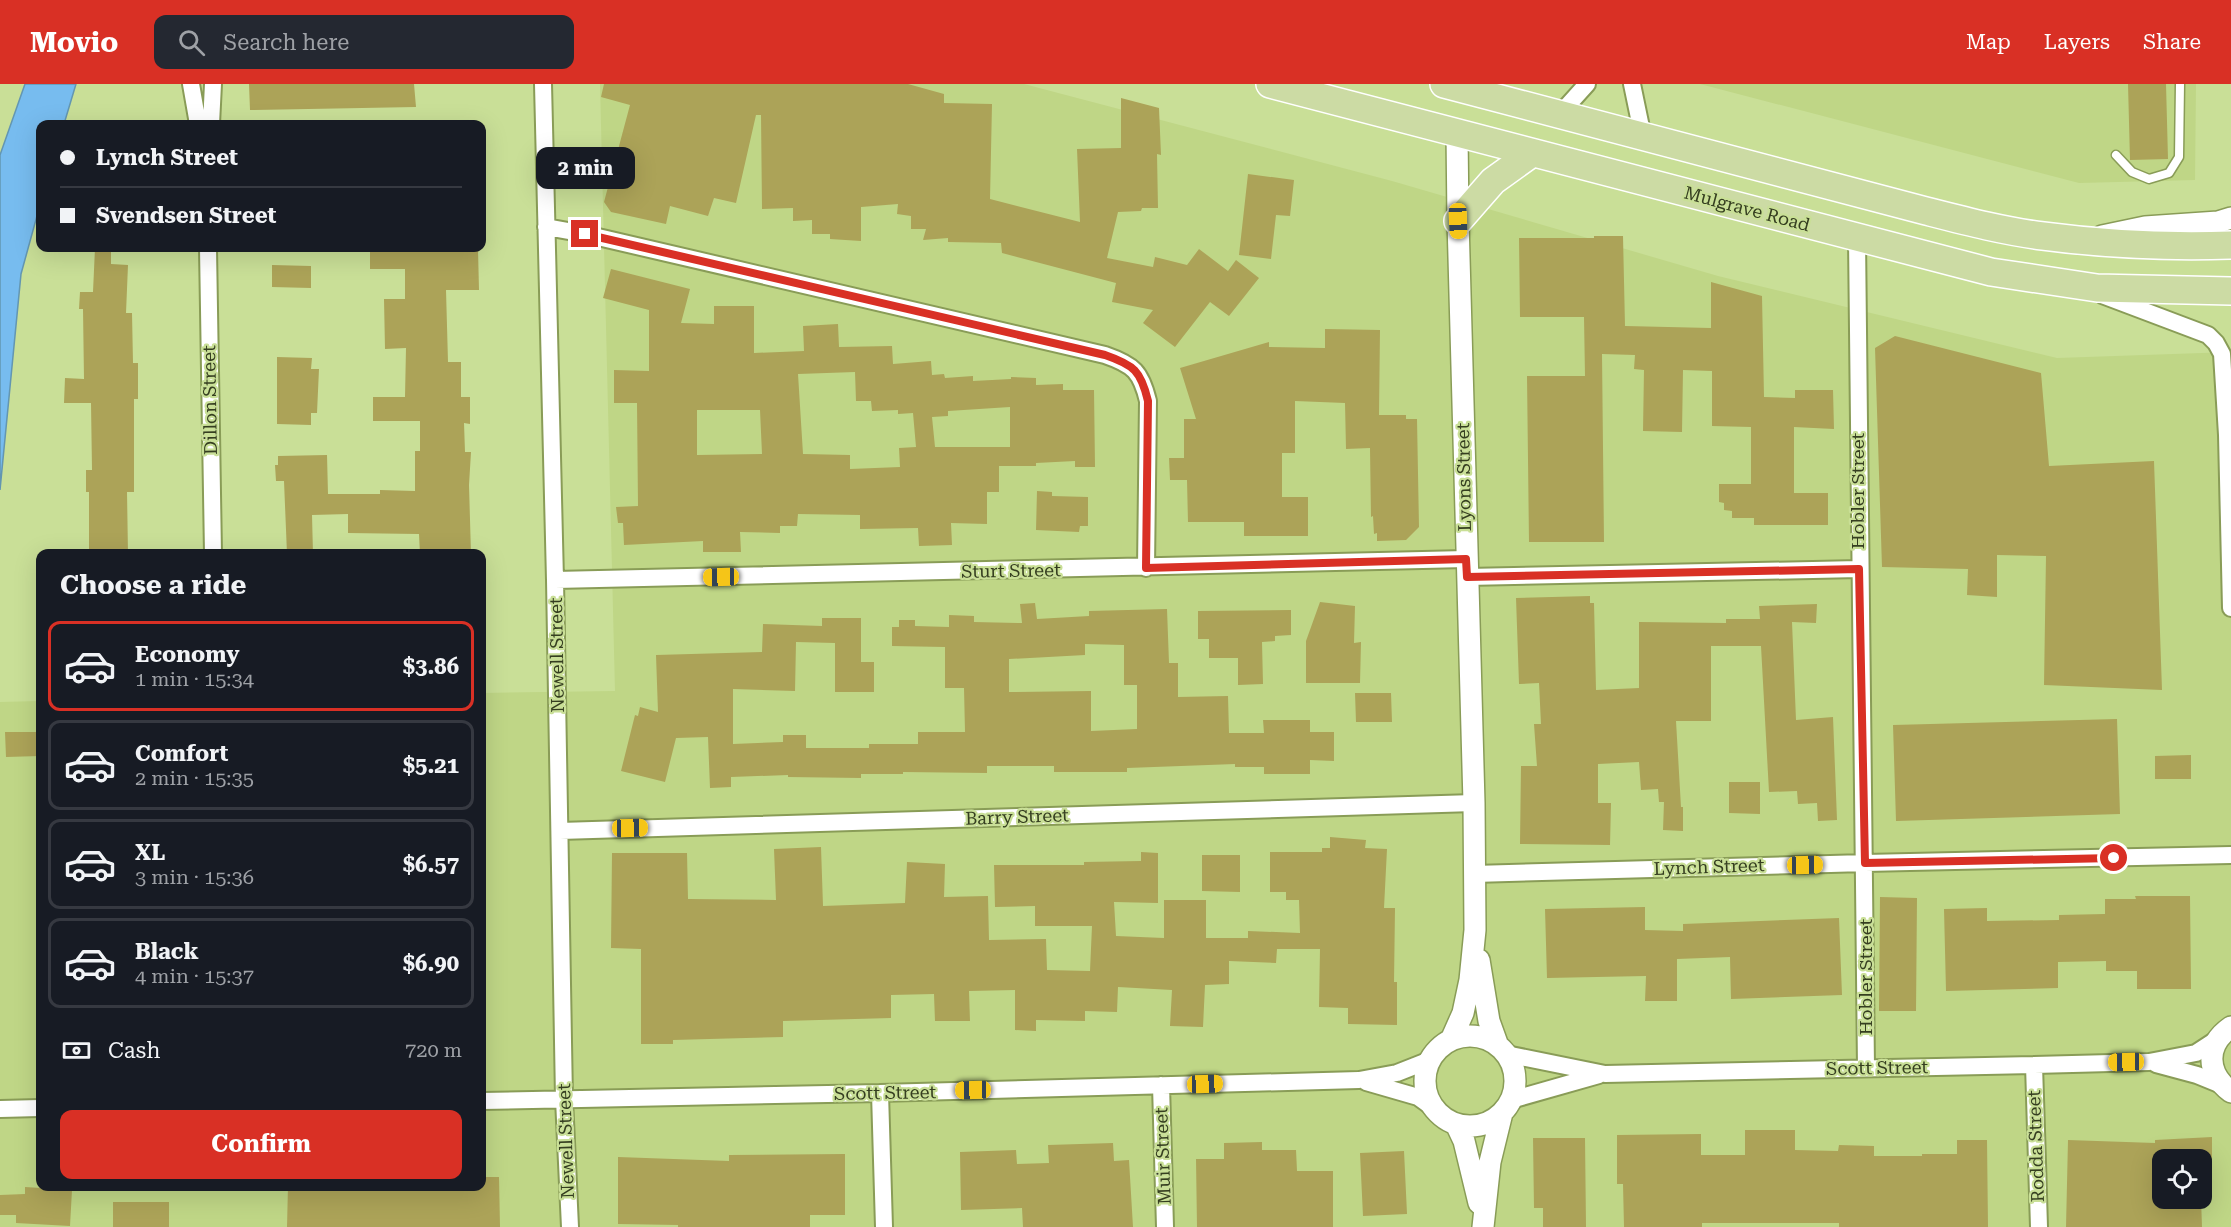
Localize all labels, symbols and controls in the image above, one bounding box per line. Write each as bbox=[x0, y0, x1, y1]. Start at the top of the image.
search box bbox=[154, 15, 574, 69]
text: Movio bbox=[30, 26, 118, 59]
icon: search bbox=[175, 26, 208, 59]
text: Search here bbox=[223, 30, 349, 55]
text: Map bbox=[1966, 30, 2011, 54]
text: Layers bbox=[2044, 30, 2110, 54]
text: Share bbox=[2143, 30, 2201, 54]
text: Lynch Street bbox=[96, 145, 238, 170]
callout: 2 min bbox=[536, 147, 634, 189]
text: 2 min bbox=[558, 156, 613, 180]
street label: Mulgrave Road bbox=[1682, 182, 1813, 236]
text: Svendsen Street bbox=[96, 203, 277, 228]
car bbox=[1448, 203, 1468, 239]
route end bbox=[571, 220, 598, 247]
street label: Dillon Street bbox=[198, 345, 221, 455]
street label: Lyons Street bbox=[1452, 422, 1475, 531]
street label: Hobler Street bbox=[1847, 432, 1868, 549]
street label: Sturt Street bbox=[961, 559, 1061, 582]
car bbox=[703, 568, 739, 586]
text: Choose a ride bbox=[60, 569, 246, 601]
street label: Newell Street bbox=[545, 597, 568, 713]
icon: car bbox=[63, 639, 117, 693]
text: Economy bbox=[135, 642, 239, 667]
text: $3.86 bbox=[403, 654, 459, 679]
text: 1 min · 15:34 bbox=[135, 667, 254, 691]
icon: car bbox=[63, 738, 117, 792]
text: Comfort bbox=[135, 741, 228, 766]
text: $5.21 bbox=[403, 753, 459, 778]
text: 2 min · 15:35 bbox=[135, 766, 254, 790]
street label: Barry Street bbox=[965, 804, 1069, 829]
car bbox=[612, 819, 648, 837]
icon: car bbox=[63, 837, 117, 891]
text: XL bbox=[135, 840, 165, 865]
route start bbox=[2100, 844, 2127, 871]
text: $6.57 bbox=[403, 852, 459, 877]
street label: Lynch Street bbox=[1653, 854, 1765, 879]
car bbox=[1787, 856, 1823, 874]
text: 3 min · 15:36 bbox=[135, 865, 254, 889]
street label: Hobler Street bbox=[1855, 918, 1876, 1035]
icon: car bbox=[63, 936, 117, 990]
text: Black bbox=[135, 939, 199, 964]
text: $6.90 bbox=[403, 951, 459, 976]
text: 4 min · 15:37 bbox=[135, 964, 254, 988]
icon: cash bbox=[60, 1034, 93, 1067]
text: Cash bbox=[108, 1038, 160, 1063]
text: 720 m bbox=[405, 1038, 462, 1062]
car bbox=[2108, 1053, 2144, 1071]
street label: Scott Street bbox=[1826, 1056, 1929, 1079]
car bbox=[1187, 1074, 1223, 1094]
street label: Scott Street bbox=[834, 1081, 937, 1104]
car bbox=[955, 1081, 991, 1099]
street label: Newell Street bbox=[553, 1083, 578, 1199]
street label: Rodda Street bbox=[2023, 1089, 2048, 1203]
street label: Muir Street bbox=[1150, 1107, 1175, 1205]
button: Confirm bbox=[60, 1110, 462, 1179]
map controls bbox=[2152, 1149, 2212, 1209]
button: locate bbox=[2152, 1149, 2212, 1209]

